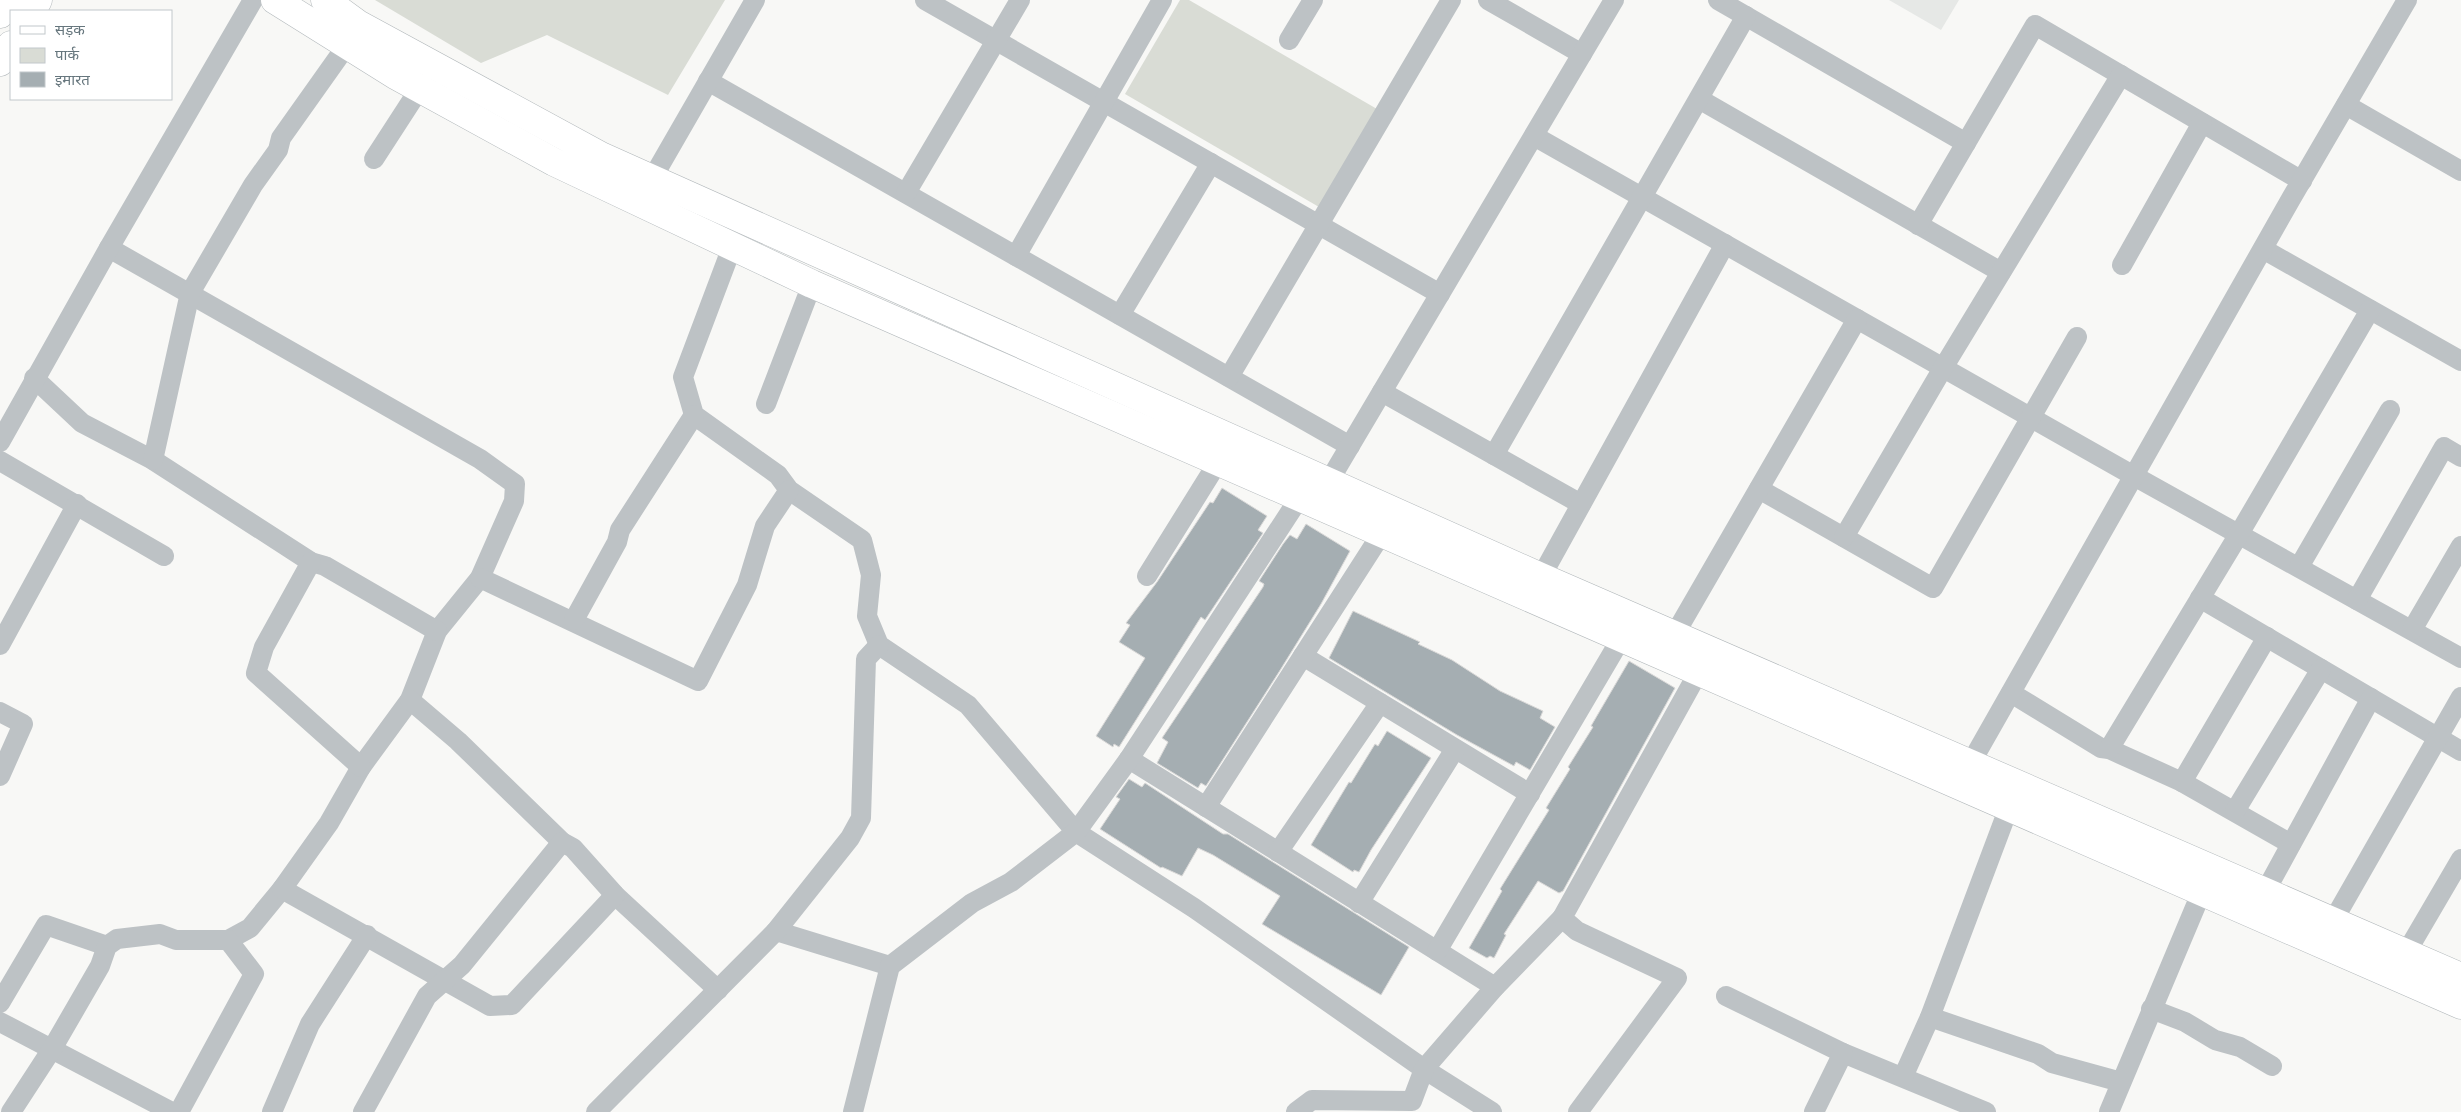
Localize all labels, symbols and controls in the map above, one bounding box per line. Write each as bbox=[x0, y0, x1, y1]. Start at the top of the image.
legend bbox=[10, 10, 172, 100]
text: सड़क bbox=[55, 20, 85, 39]
text: पार्क bbox=[55, 45, 79, 64]
text: इमारत bbox=[55, 70, 90, 89]

